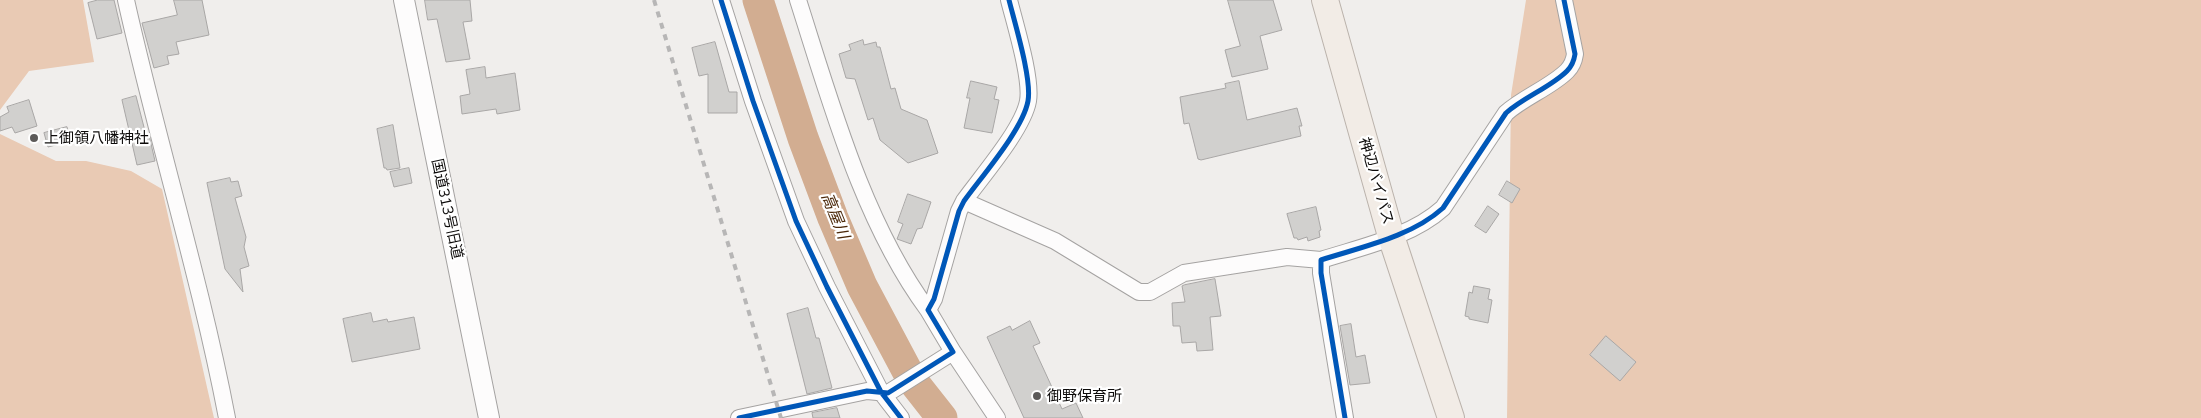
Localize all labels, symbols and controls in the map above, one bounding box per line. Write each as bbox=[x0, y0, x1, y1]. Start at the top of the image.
place label: 上御領八幡神社 bbox=[44, 129, 149, 147]
marker: 上御領八幡神社 bbox=[28, 132, 40, 144]
street label: 神辺バイパス bbox=[1355, 135, 1397, 227]
street label: 国道313号旧道 bbox=[428, 157, 466, 261]
water label: 高屋川 bbox=[817, 190, 853, 242]
place label: 御野保育所 bbox=[1047, 387, 1122, 405]
marker: 御野保育所 bbox=[1031, 390, 1043, 402]

